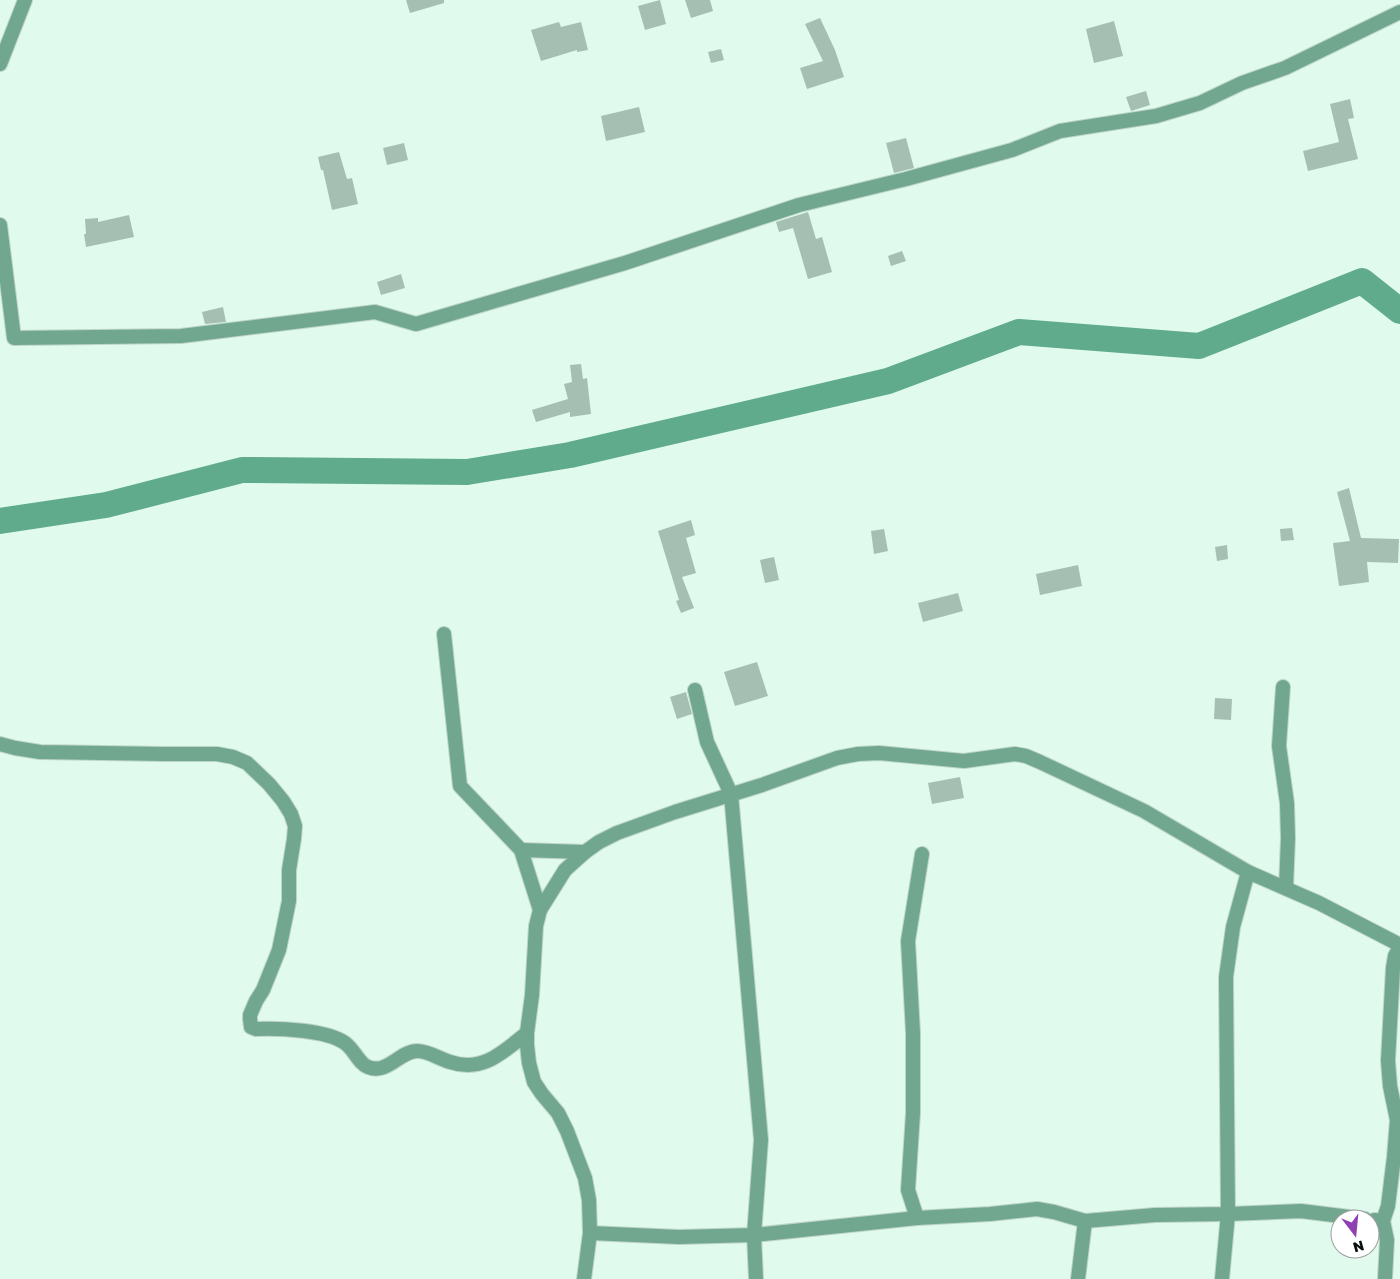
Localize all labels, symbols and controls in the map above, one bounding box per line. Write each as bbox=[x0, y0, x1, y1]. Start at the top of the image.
north arrow bbox=[1330, 1209, 1380, 1259]
text: N bbox=[1351, 1237, 1366, 1257]

